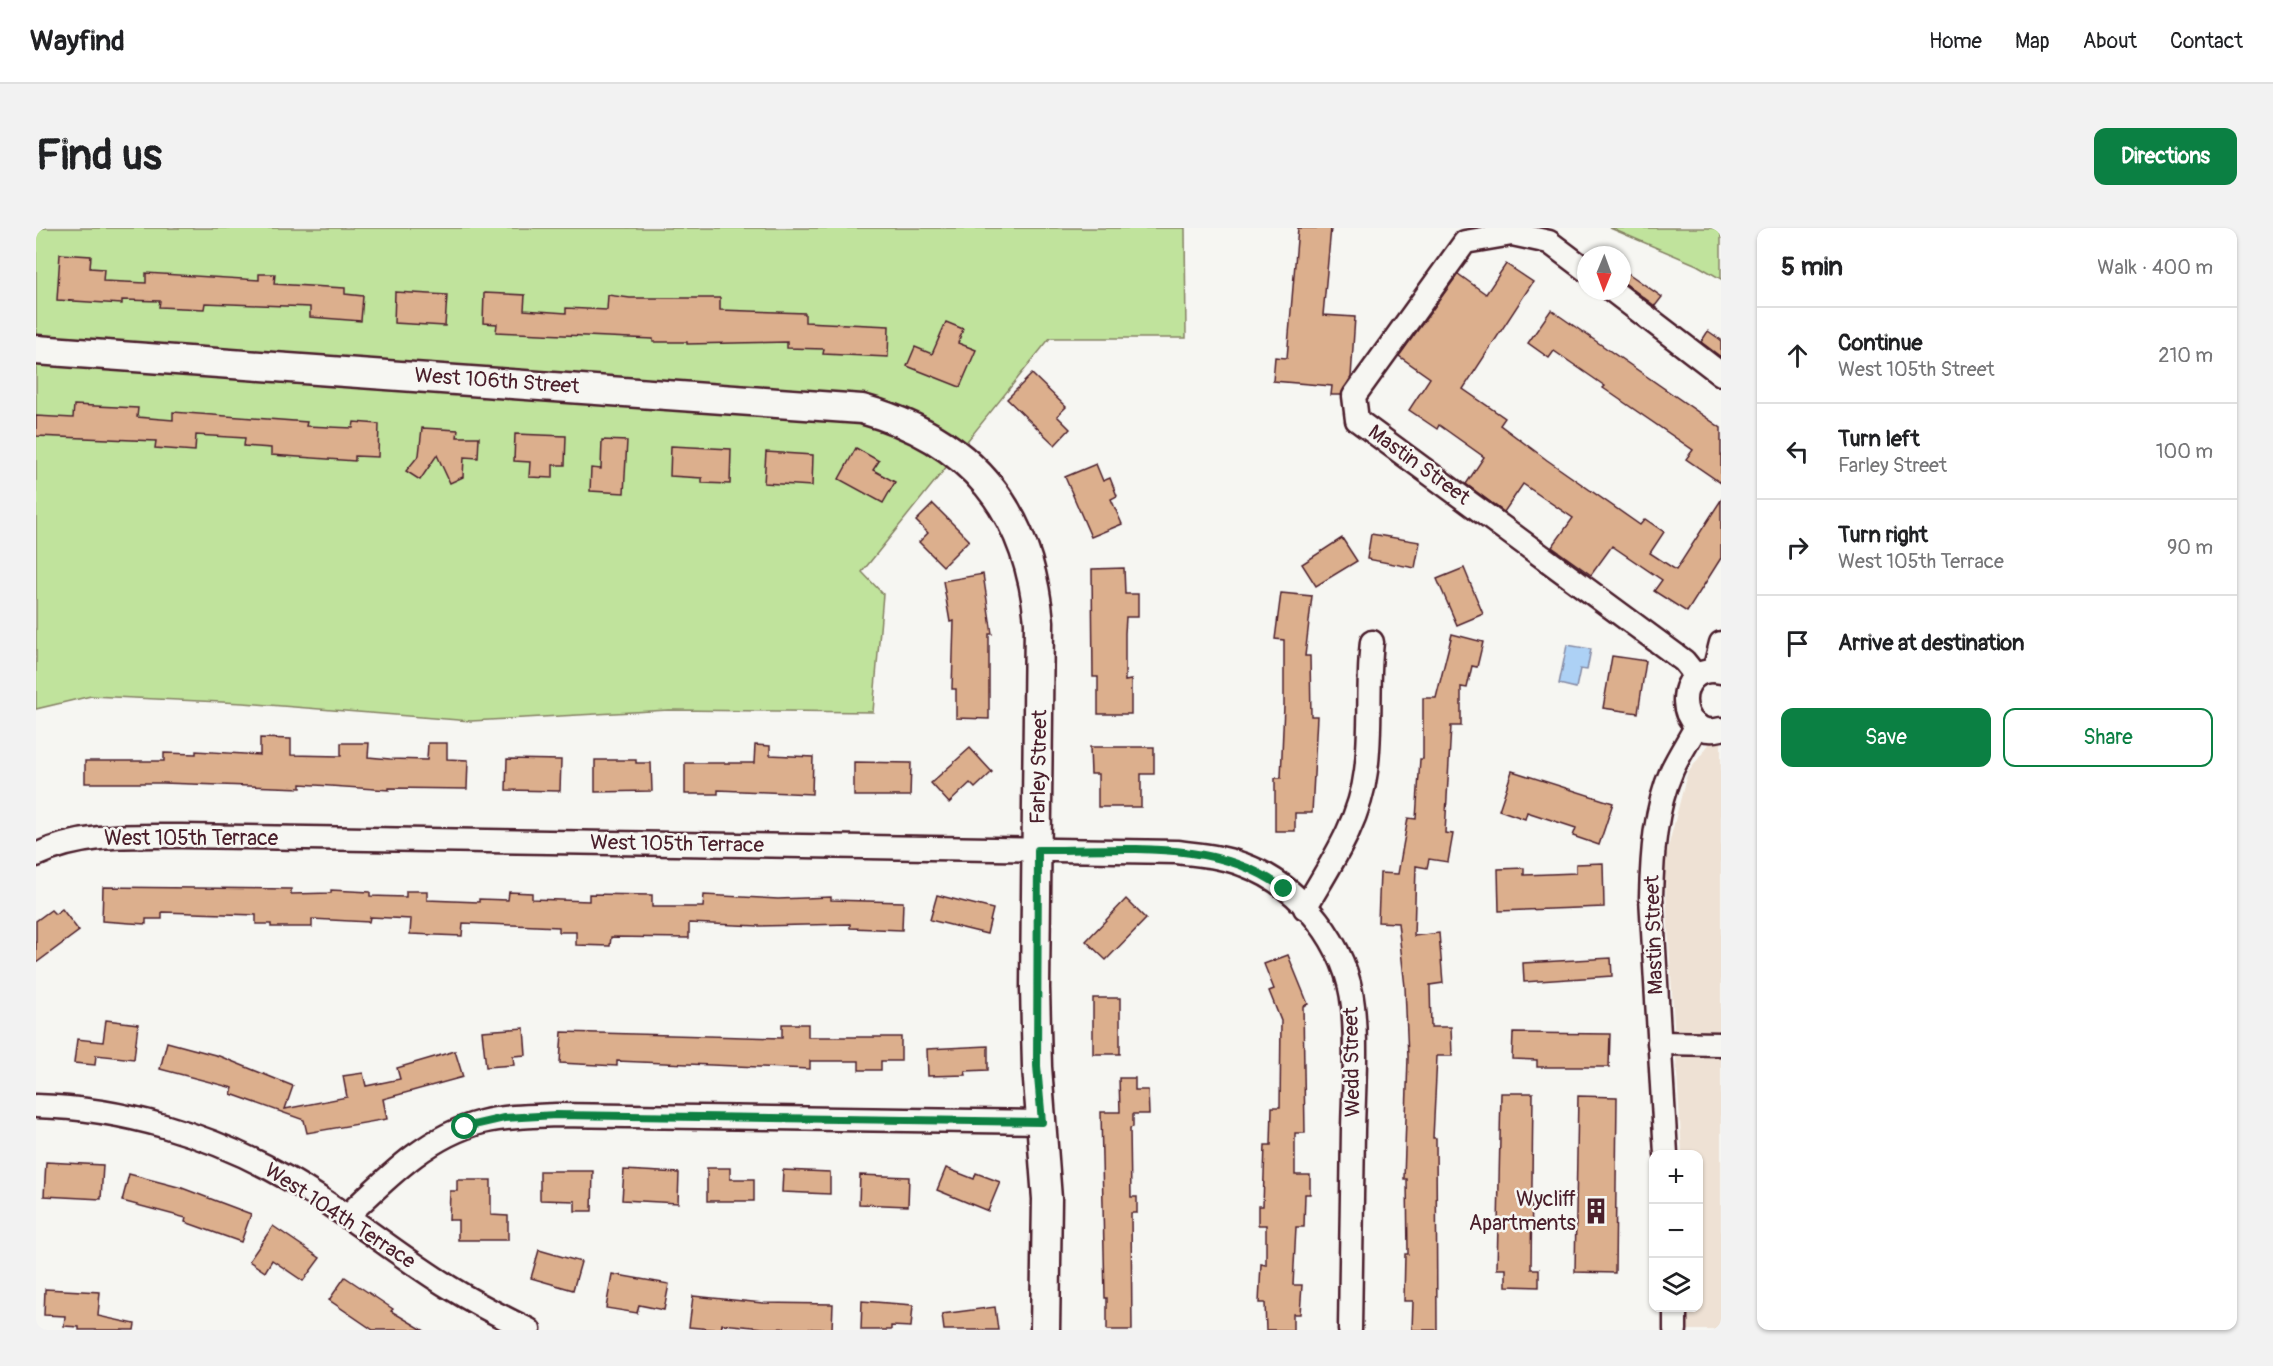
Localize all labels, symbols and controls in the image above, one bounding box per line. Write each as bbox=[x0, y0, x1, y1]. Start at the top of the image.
text: Wayfind bbox=[30, 24, 125, 59]
text: Home bbox=[1929, 28, 1982, 55]
text: Map bbox=[2015, 28, 2050, 55]
text: About bbox=[2083, 28, 2137, 55]
text: Contact bbox=[2170, 28, 2243, 55]
button: Directions bbox=[2094, 128, 2237, 185]
text: Find us bbox=[36, 130, 162, 182]
north arrow bbox=[1577, 246, 1631, 300]
text: 5 min bbox=[1781, 251, 1843, 283]
text: Walk · 400 m bbox=[2097, 255, 2213, 280]
text: Continue bbox=[1838, 329, 1922, 357]
icon: ahead bbox=[1781, 339, 1814, 372]
text: 210 m bbox=[2158, 343, 2213, 368]
text: West 105th Street bbox=[1838, 357, 1995, 382]
street label: West 106th Street bbox=[414, 362, 581, 400]
street label: Mastin Street bbox=[1363, 419, 1476, 511]
text: Turn left bbox=[1838, 425, 1920, 453]
icon: left bbox=[1781, 435, 1814, 468]
text: 100 m bbox=[2156, 439, 2213, 464]
text: Farley Street bbox=[1838, 453, 1947, 478]
text: Turn right bbox=[1838, 521, 1928, 549]
icon: right bbox=[1781, 531, 1814, 564]
text: 90 m bbox=[2167, 535, 2213, 560]
text: West 105th Terrace bbox=[1838, 549, 2004, 574]
icon: arrive bbox=[1781, 627, 1814, 660]
text: Arrive at destination bbox=[1838, 629, 2024, 657]
button: Save bbox=[1781, 708, 1991, 767]
button: Share bbox=[2003, 708, 2213, 767]
street label: Farley Street bbox=[1025, 709, 1054, 824]
street label: West 105th Terrace bbox=[104, 825, 279, 852]
street label: West 105th Terrace bbox=[590, 829, 765, 859]
street label: Mastin Street bbox=[1638, 874, 1670, 995]
route end bbox=[1270, 875, 1296, 901]
street label: Wedd Street bbox=[1338, 1006, 1366, 1117]
route start bbox=[451, 1113, 477, 1139]
map controls bbox=[1649, 1150, 1703, 1312]
button: + bbox=[1649, 1150, 1703, 1204]
street label: West 104th Terrace bbox=[259, 1157, 421, 1275]
place label: Wycliff Apartments bbox=[1469, 1186, 1577, 1237]
building icon: Wycliff Apartments bbox=[1581, 1196, 1611, 1226]
button: − bbox=[1649, 1204, 1703, 1258]
button: layers bbox=[1649, 1258, 1703, 1312]

